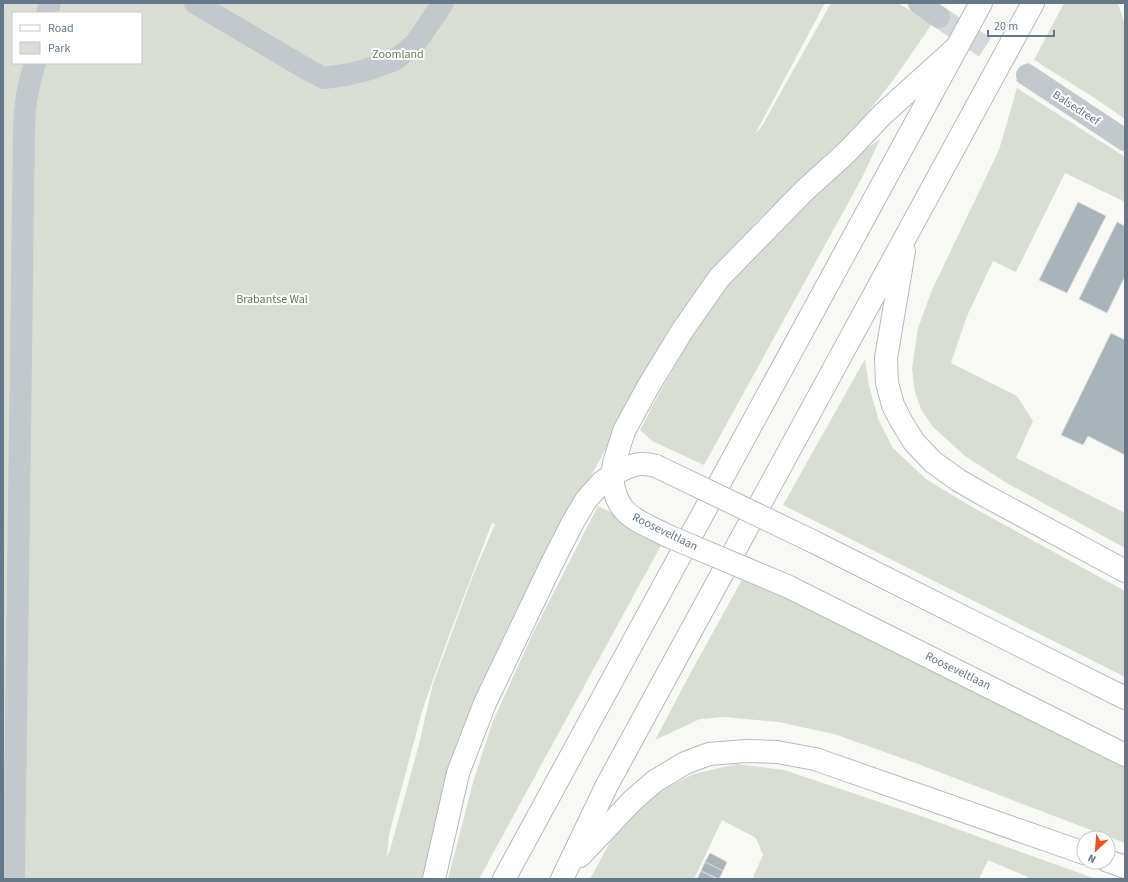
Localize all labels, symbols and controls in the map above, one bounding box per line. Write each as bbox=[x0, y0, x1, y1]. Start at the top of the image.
legend bbox=[12, 12, 142, 64]
scale bar bbox=[988, 12, 1054, 38]
text: 20 m bbox=[994, 18, 1018, 35]
text: Road bbox=[48, 20, 74, 37]
text: Park bbox=[48, 40, 70, 57]
park label: Zoomland bbox=[372, 46, 424, 63]
street label: Balsedreef bbox=[1049, 86, 1103, 130]
park label: Brabantse Wal bbox=[236, 291, 308, 308]
street label: Rooseveltlaan bbox=[629, 509, 701, 555]
street label: Rooseveltlaan bbox=[922, 648, 994, 694]
north arrow bbox=[1076, 830, 1116, 870]
text: N bbox=[1085, 850, 1098, 867]

